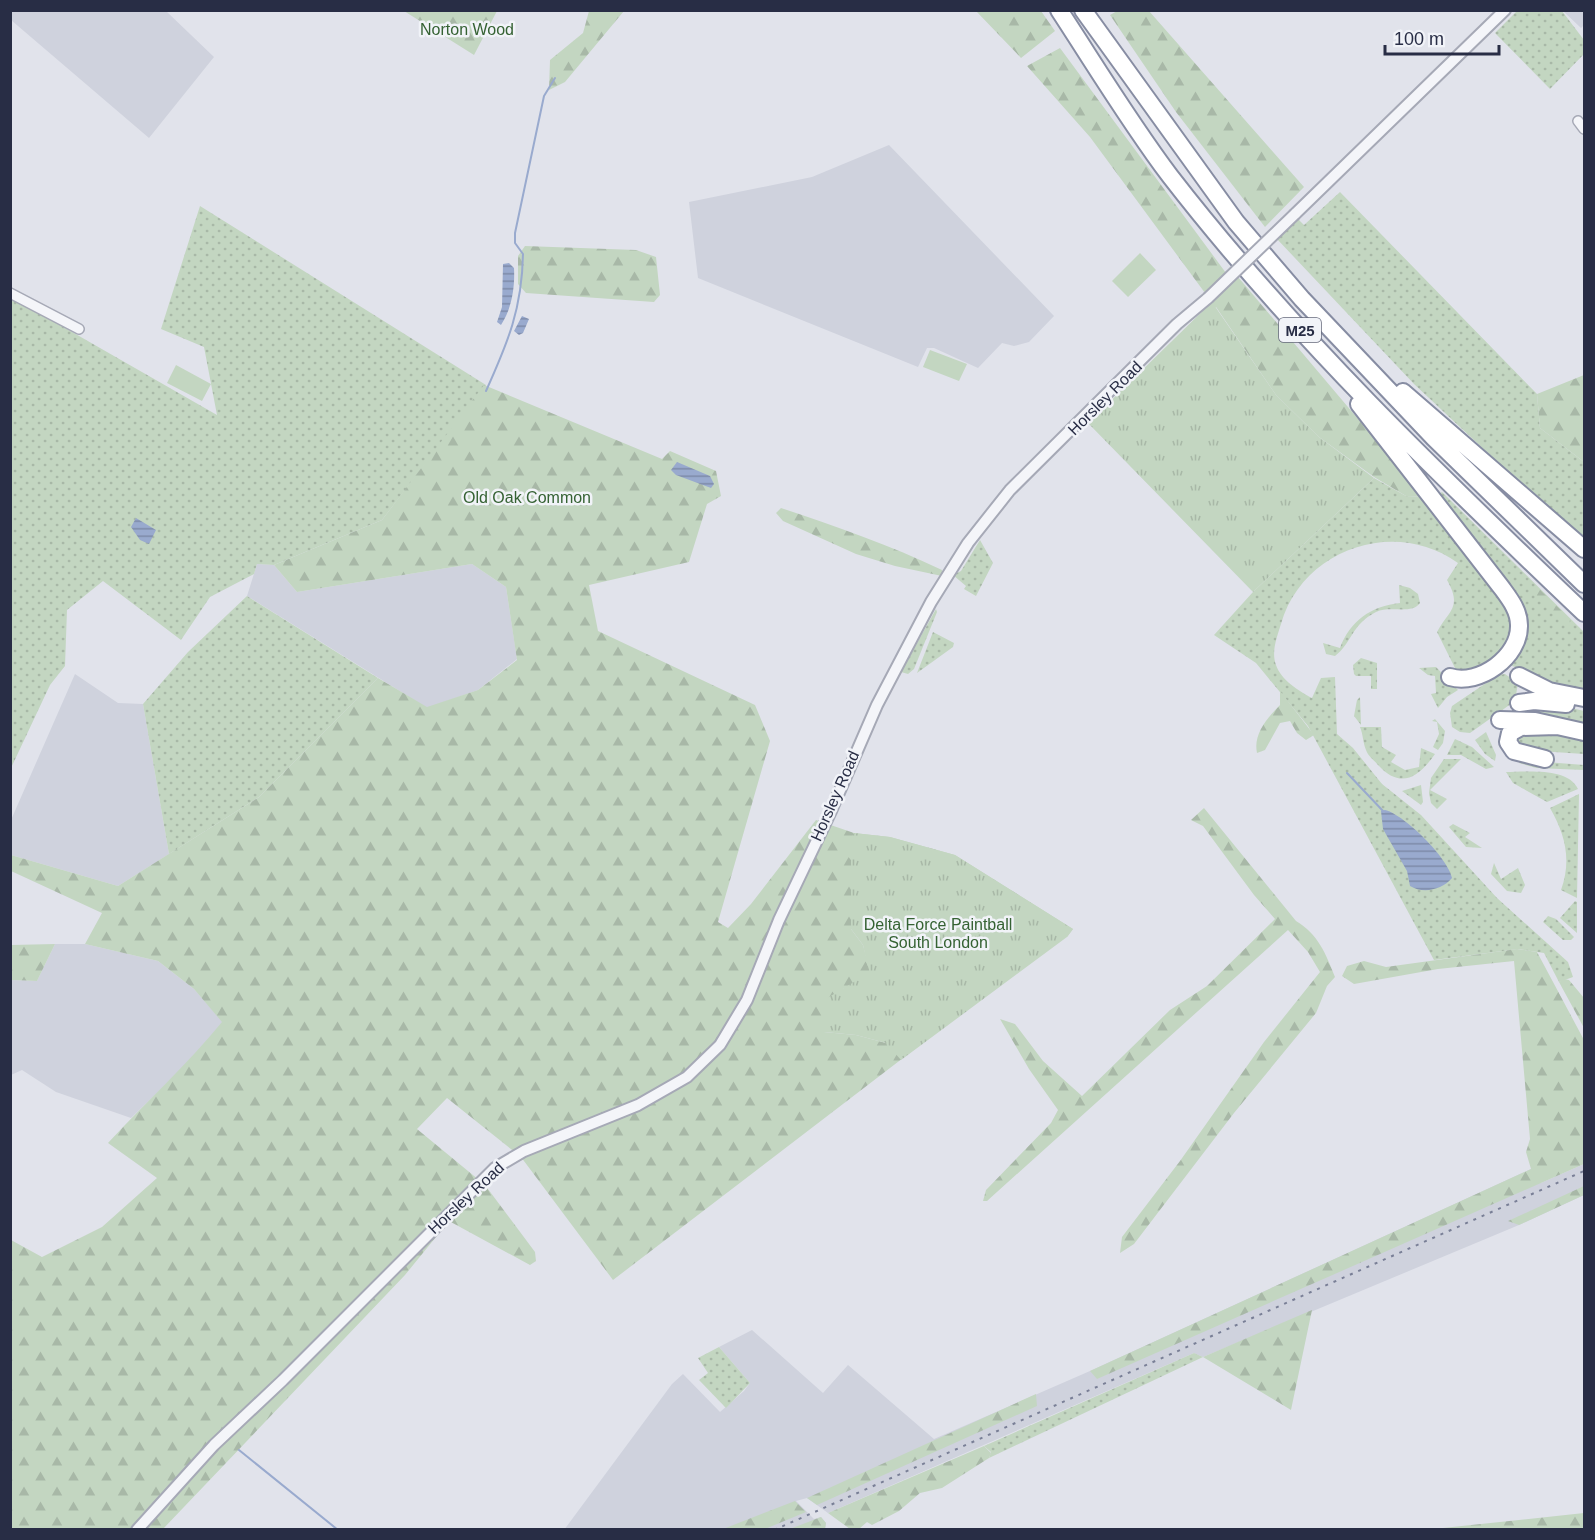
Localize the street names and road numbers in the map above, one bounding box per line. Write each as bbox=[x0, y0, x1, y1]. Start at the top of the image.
road number: M25 bbox=[1279, 318, 1321, 342]
street label: Horsley Road bbox=[1065, 358, 1145, 438]
street label: Horsley Road bbox=[808, 748, 862, 844]
street label: Horsley Road bbox=[425, 1159, 507, 1237]

